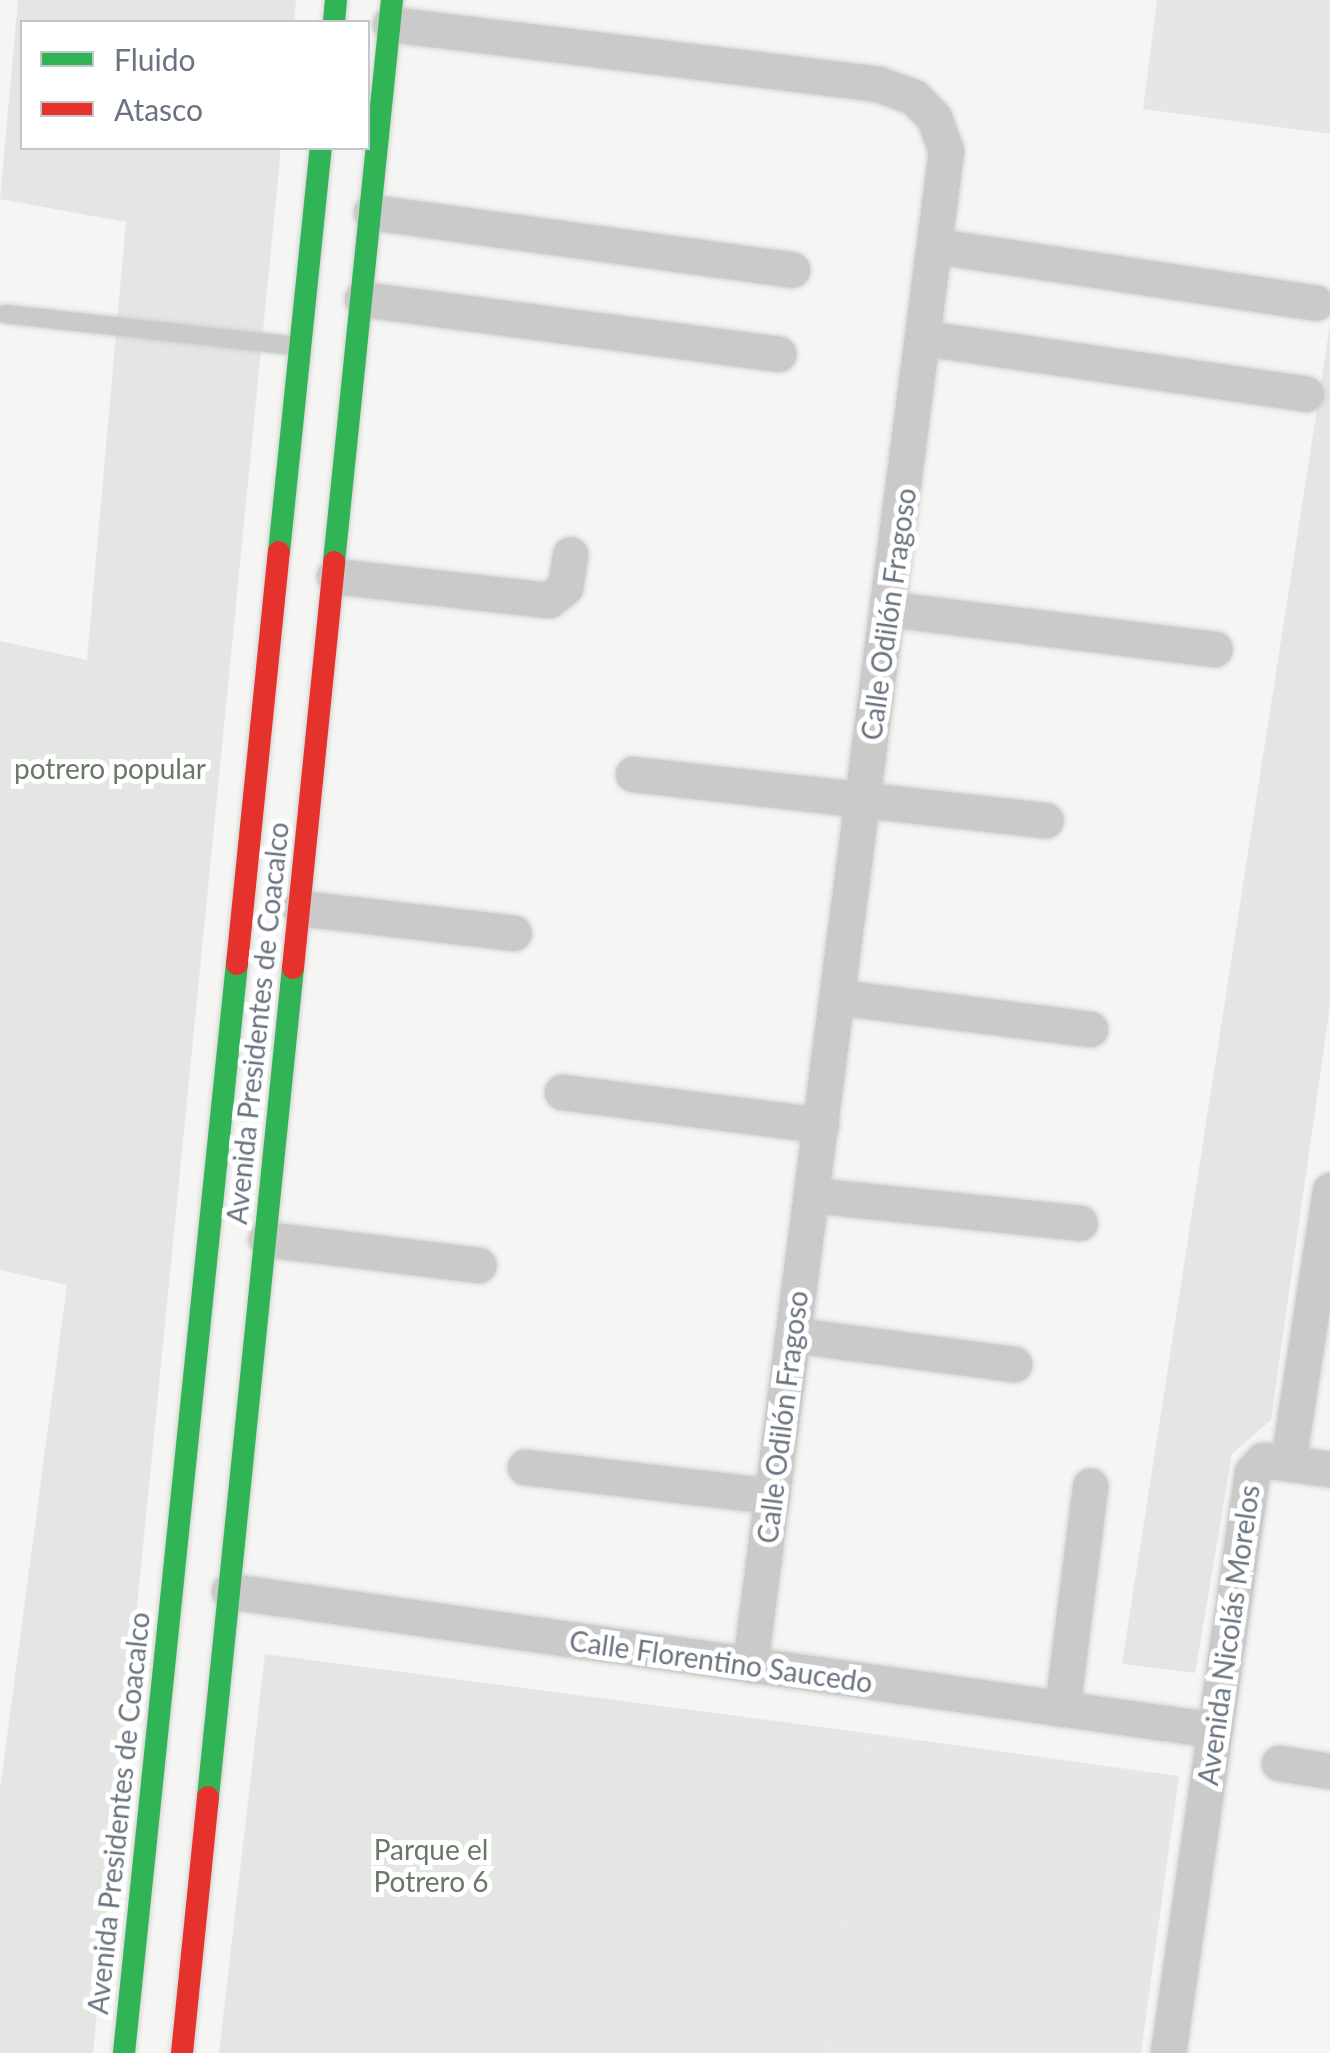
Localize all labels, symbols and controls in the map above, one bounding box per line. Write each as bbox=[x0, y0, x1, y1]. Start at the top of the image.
legend bbox=[20, 20, 370, 150]
text: Fluido bbox=[114, 41, 196, 77]
text: Atasco bbox=[114, 91, 203, 127]
street label: Calle Odilón Fragoso bbox=[854, 486, 922, 742]
park label: potrero popular bbox=[14, 751, 206, 785]
street label: Avenida Presidentes de Coacalco bbox=[219, 820, 295, 1226]
street label: Calle Odilón Fragoso bbox=[750, 1289, 814, 1545]
street label: Avenida Nicolás Morelos bbox=[1190, 1483, 1266, 1787]
street label: Avenida Presidentes de Coacalco bbox=[80, 1610, 156, 2016]
street label: Calle Florentino Saucedo bbox=[567, 1623, 875, 1699]
park label: Parque el Potrero 6 bbox=[373, 1832, 489, 1898]

